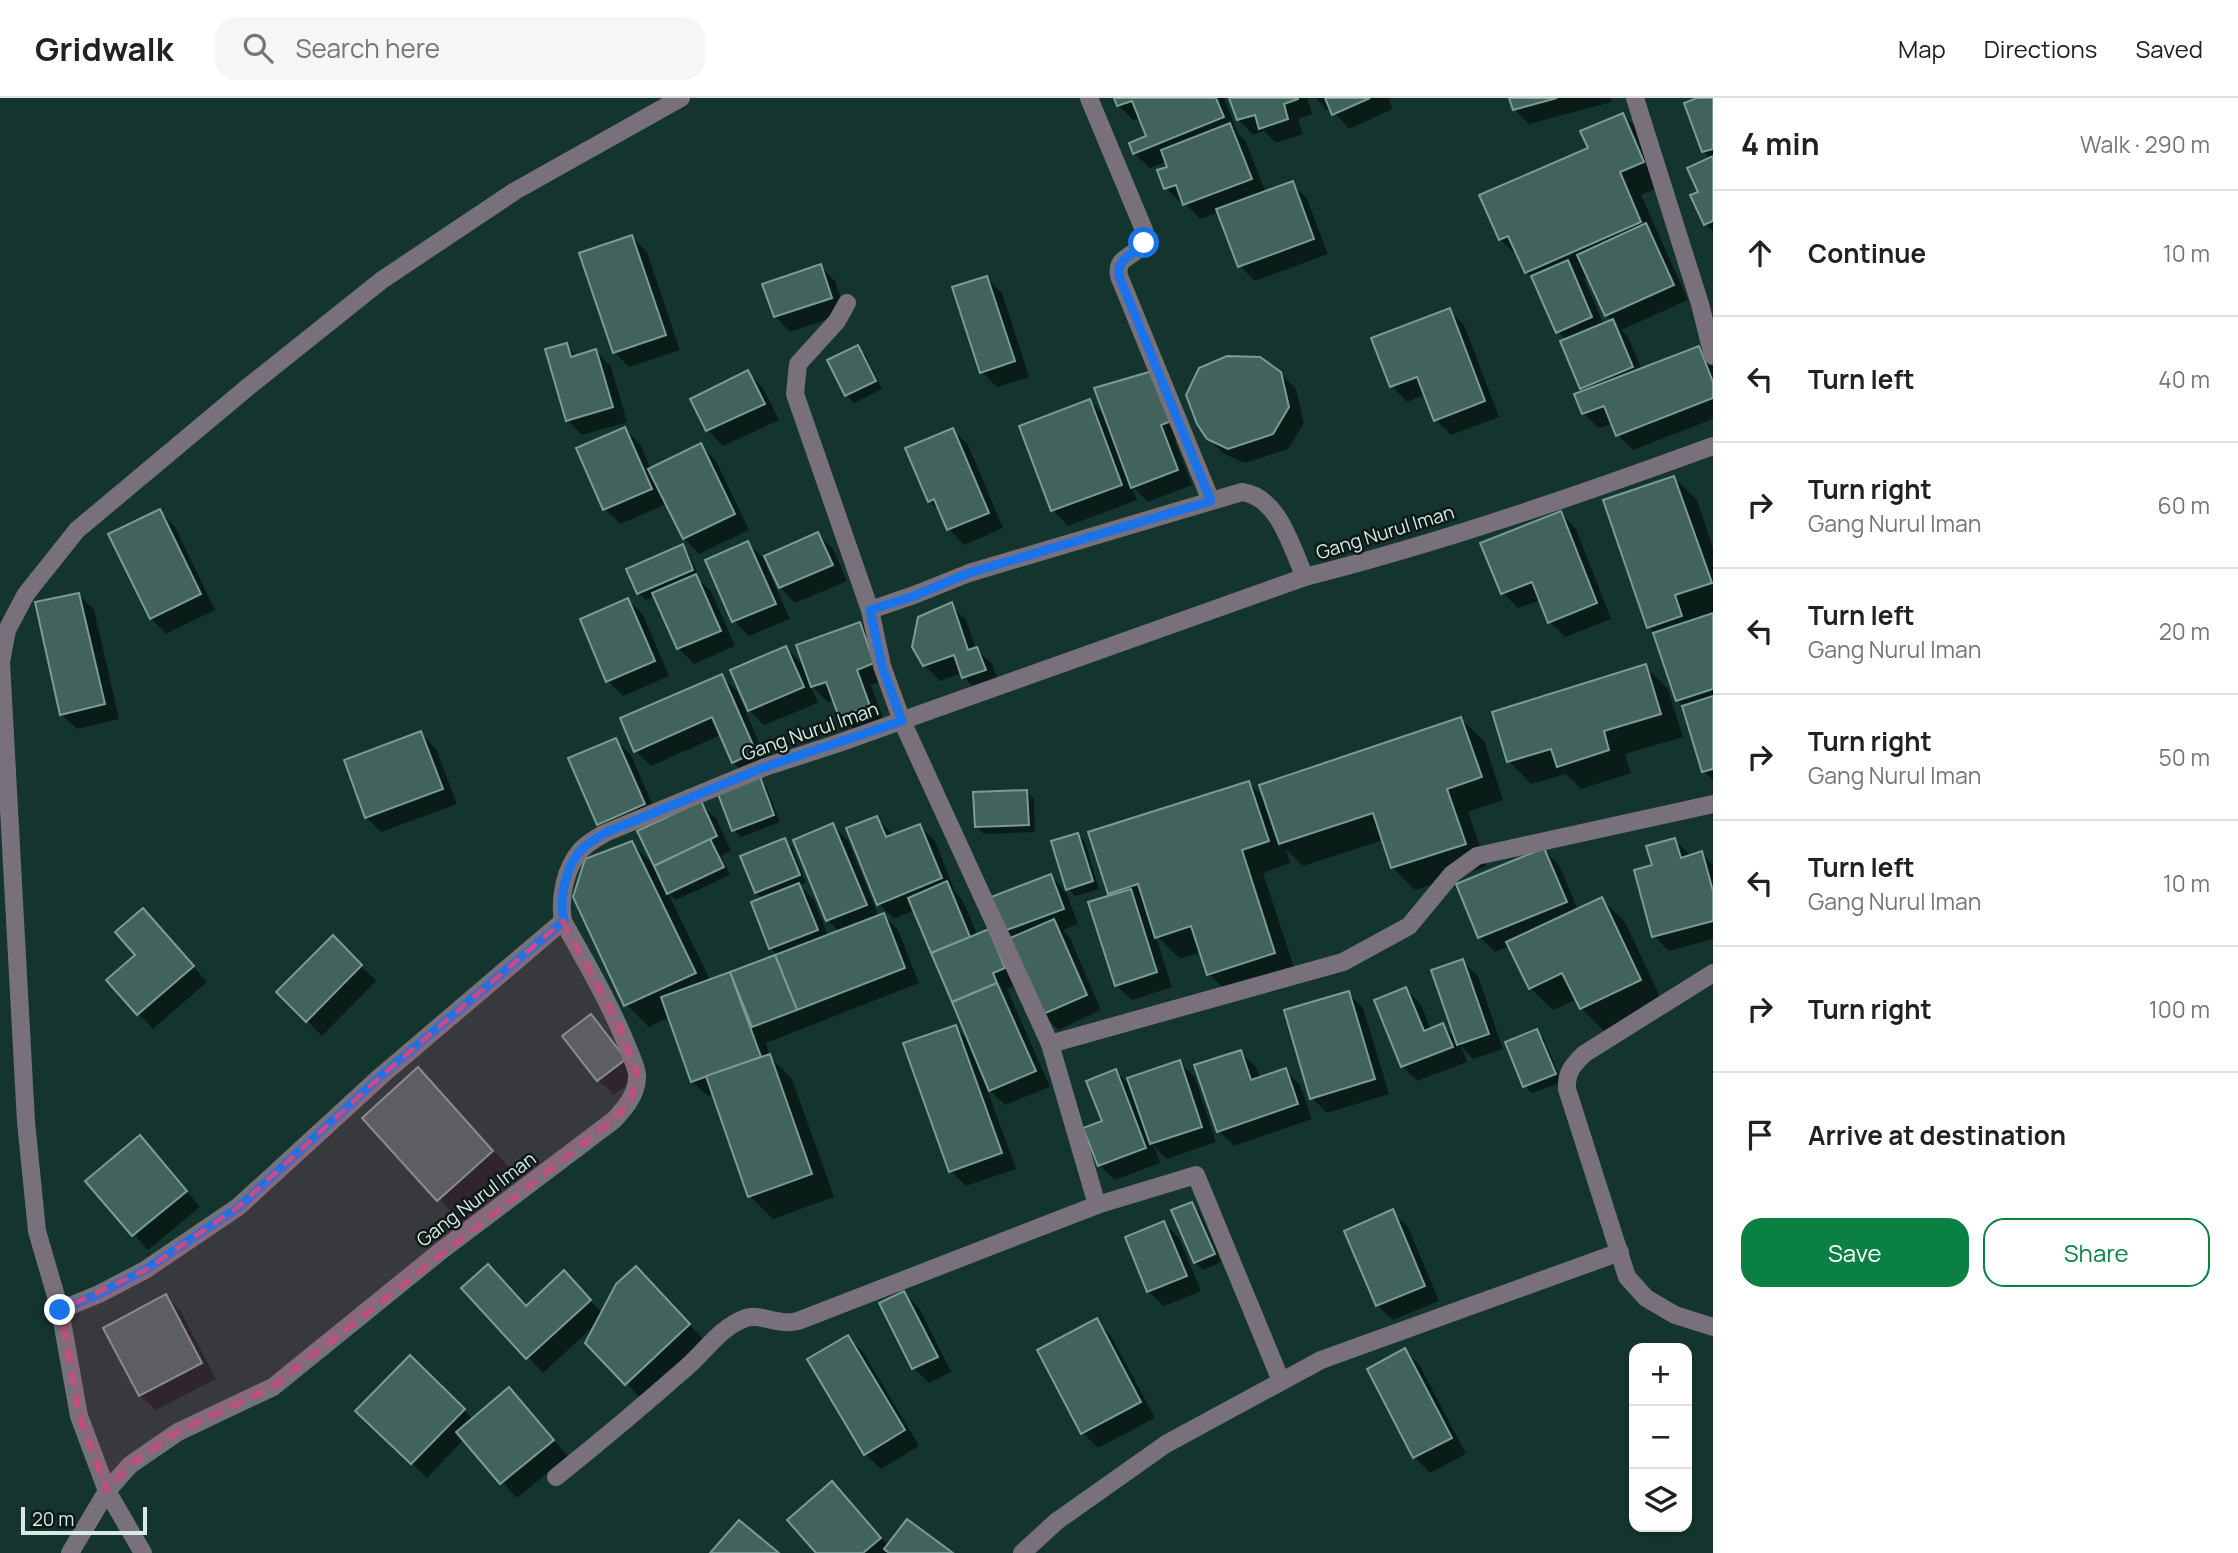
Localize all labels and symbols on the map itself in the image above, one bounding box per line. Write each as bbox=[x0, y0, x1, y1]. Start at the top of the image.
route start bbox=[1128, 227, 1159, 258]
street label: Gang Nurul Iman bbox=[1313, 499, 1457, 565]
street label: Gang Nurul Iman bbox=[738, 695, 882, 767]
street label: Gang Nurul Iman bbox=[411, 1145, 541, 1253]
route end bbox=[44, 1294, 75, 1325]
scale bar bbox=[21, 1504, 147, 1536]

